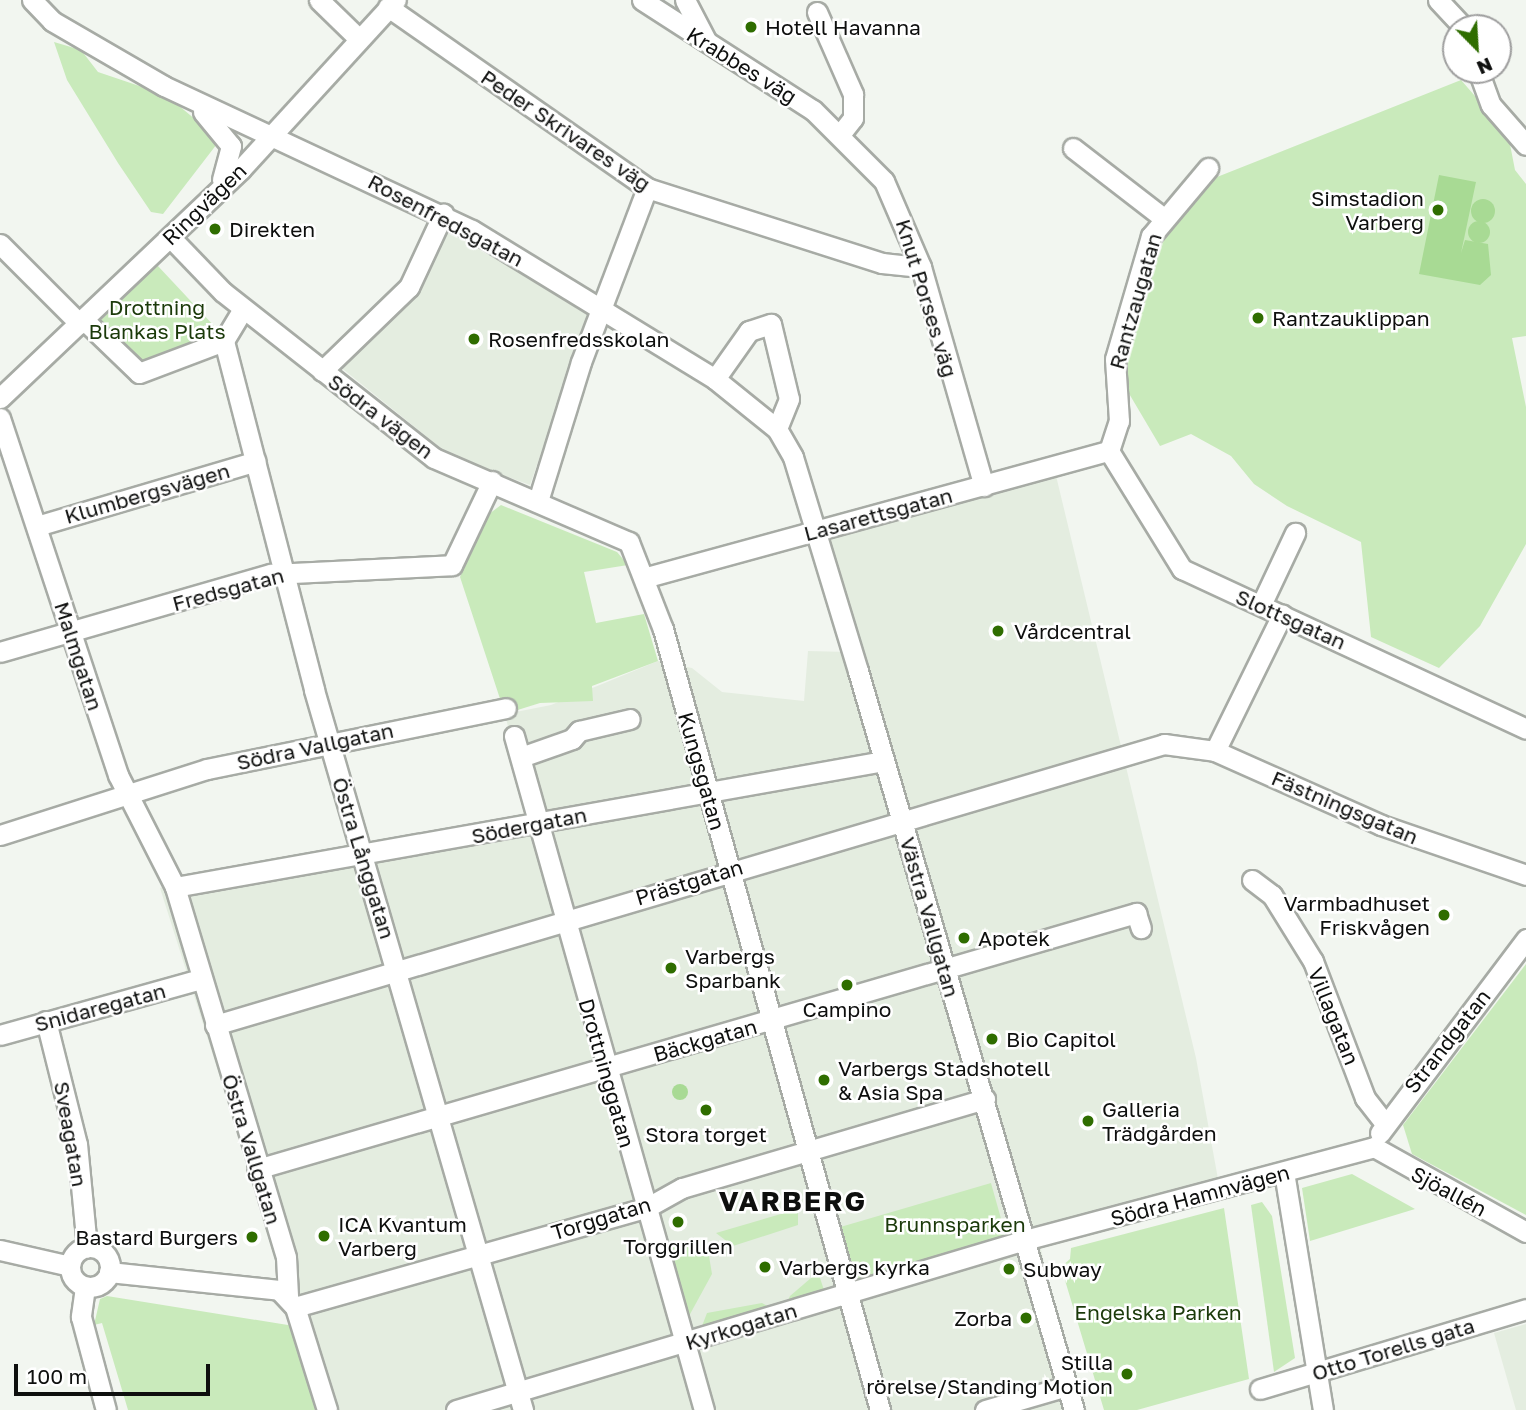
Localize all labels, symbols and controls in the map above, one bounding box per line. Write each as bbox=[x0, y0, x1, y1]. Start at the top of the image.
place label: Hotell Havanna bbox=[765, 14, 921, 40]
north arrow bbox=[1442, 14, 1512, 84]
marker: Hotell Havanna bbox=[743, 19, 759, 35]
street label: Krabbes väg bbox=[682, 21, 802, 109]
text: N bbox=[1474, 53, 1496, 80]
street label: Peder Skrivares väg bbox=[476, 64, 656, 196]
street label: Ringvägen bbox=[157, 158, 251, 250]
street label: Rosenfredsgatan bbox=[364, 168, 528, 272]
place label: Simstadion Varberg bbox=[1311, 185, 1424, 235]
marker: Simstadion Varberg bbox=[1430, 202, 1446, 218]
place label: Direkten bbox=[229, 216, 315, 242]
street label: Knut Porses väg bbox=[891, 216, 963, 380]
marker: Direkten bbox=[207, 221, 223, 237]
street label: Rantzaugatan bbox=[1104, 230, 1166, 372]
park label: Drottning Blankas Plats bbox=[88, 294, 226, 344]
place label: Rantzauklippan bbox=[1272, 305, 1430, 331]
marker: Rantzauklippan bbox=[1250, 310, 1266, 326]
place label: Rosenfredsskolan bbox=[488, 326, 669, 352]
marker: Rosenfredsskolan bbox=[466, 331, 482, 347]
street label: Södra vägen bbox=[323, 368, 439, 464]
street label: Klumbergsvägen bbox=[62, 457, 232, 529]
street label: Lasarettsgatan bbox=[801, 482, 955, 546]
street label: Fredsgatan bbox=[169, 562, 287, 616]
street label: Slottsgatan bbox=[1232, 583, 1350, 655]
street label: Malmgatan bbox=[50, 598, 108, 714]
place label: Vårdcentral bbox=[1014, 618, 1131, 644]
marker: Vårdcentral bbox=[988, 621, 1008, 641]
street label: Kungsgatan bbox=[673, 709, 731, 833]
street label: Södra Vallgatan bbox=[234, 717, 396, 775]
street label: Fästningsgatan bbox=[1268, 765, 1422, 849]
street label: Östra Långgatan bbox=[327, 774, 401, 942]
street label: Södergatan bbox=[469, 801, 589, 849]
street label: Västra Vallgatan bbox=[895, 834, 965, 1000]
street label: Prästgatan bbox=[632, 854, 746, 910]
place label: Varmbadhuset Friskvågen bbox=[1284, 890, 1430, 940]
marker: Varmbadhuset Friskvågen bbox=[1436, 907, 1452, 923]
place label: Apotek bbox=[978, 925, 1050, 951]
marker: Apotek bbox=[956, 930, 972, 946]
place label: Varbergs Sparbank bbox=[685, 943, 781, 993]
marker: Varbergs Sparbank bbox=[663, 960, 679, 976]
street label: Villagatan bbox=[1303, 964, 1365, 1068]
street label: Snidaregatan bbox=[32, 977, 168, 1037]
marker: Campino bbox=[839, 977, 855, 993]
street label: Strandgatan bbox=[1399, 984, 1495, 1098]
street label: Drottninggatan bbox=[574, 996, 640, 1150]
place label: Campino bbox=[803, 996, 891, 1022]
street label: Bäckgatan bbox=[650, 1013, 760, 1067]
place label: Bio Capitol bbox=[1006, 1026, 1116, 1052]
marker: Bio Capitol bbox=[984, 1031, 1000, 1047]
place label: Varbergs Stadshotell & Asia Spa bbox=[838, 1055, 1050, 1105]
street label: Östra Vallgatan bbox=[217, 1071, 287, 1227]
marker: Varbergs Stadshotell & Asia Spa bbox=[816, 1072, 832, 1088]
street label: Sveagatan bbox=[49, 1079, 93, 1189]
place label: Galleria Trädgården bbox=[1102, 1096, 1217, 1146]
marker: Stora torget bbox=[698, 1102, 714, 1118]
marker: Galleria Trädgården bbox=[1080, 1113, 1096, 1129]
place label: Stora torget bbox=[645, 1121, 767, 1147]
street label: Södra Hamnvägen bbox=[1108, 1159, 1292, 1231]
street label: Sjöallén bbox=[1407, 1161, 1491, 1221]
district label: VARBERG bbox=[720, 1184, 866, 1218]
street label: Torggatan bbox=[548, 1191, 654, 1245]
place label: ICA Kvantum Varberg bbox=[338, 1211, 467, 1261]
park label: Brunnsparken bbox=[884, 1211, 1026, 1237]
marker: Torggrillen bbox=[670, 1214, 686, 1230]
place label: Bastard Burgers bbox=[75, 1224, 238, 1250]
marker: ICA Kvantum Varberg bbox=[316, 1228, 332, 1244]
marker: Bastard Burgers bbox=[244, 1229, 260, 1245]
place label: Torggrillen bbox=[623, 1233, 733, 1259]
place label: Varbergs kyrka bbox=[779, 1254, 930, 1280]
place label: Subway bbox=[1023, 1256, 1102, 1282]
marker: Varbergs kyrka bbox=[757, 1259, 773, 1275]
marker: Subway bbox=[1001, 1261, 1017, 1277]
street label: Kyrkogatan bbox=[682, 1297, 800, 1355]
park label: Engelska Parken bbox=[1074, 1299, 1242, 1325]
place label: Zorba bbox=[954, 1305, 1012, 1331]
marker: Zorba bbox=[1018, 1310, 1034, 1326]
street label: Otto Torells gata bbox=[1309, 1312, 1477, 1386]
place label: Stilla rörelse/Standing Motion bbox=[866, 1349, 1113, 1399]
scale bar bbox=[18, 1350, 214, 1394]
text: 100 m bbox=[27, 1363, 87, 1389]
marker: Stilla rörelse/Standing Motion bbox=[1119, 1366, 1135, 1382]

